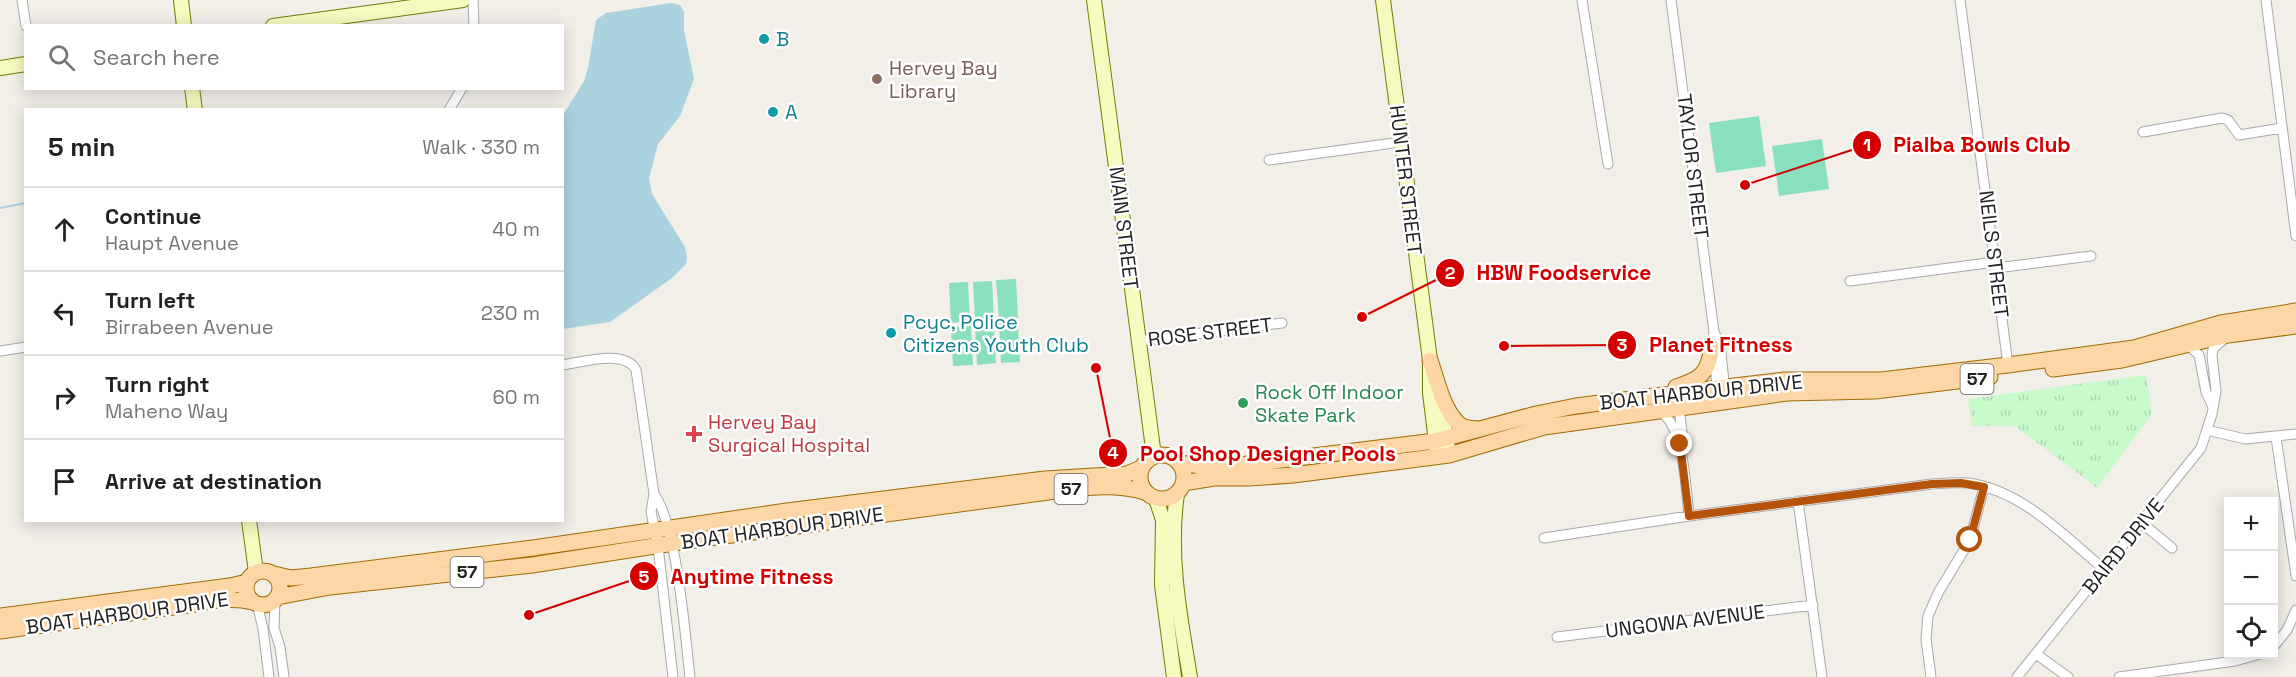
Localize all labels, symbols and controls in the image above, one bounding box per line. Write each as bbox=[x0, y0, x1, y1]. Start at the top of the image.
search box bbox=[24, 24, 564, 90]
place label: B bbox=[776, 26, 789, 52]
marker: B bbox=[757, 32, 771, 46]
icon: search bbox=[45, 41, 78, 74]
text: Search here bbox=[93, 43, 220, 71]
place label: Hervey Bay Library bbox=[889, 55, 998, 104]
marker: Hervey Bay Library bbox=[870, 72, 884, 86]
street label: TAYLOR STREET bbox=[1671, 92, 1715, 240]
place label: A bbox=[785, 99, 798, 125]
street label: HUNTER STREET bbox=[1384, 104, 1428, 257]
marker: A bbox=[766, 105, 780, 119]
callout: Pialba Bowls Club bbox=[1852, 125, 2083, 164]
text: 5 min bbox=[48, 130, 115, 164]
text: Pialba Bowls Club bbox=[1893, 131, 2071, 158]
text: 1 bbox=[1863, 133, 1871, 156]
text: Walk · 330 m bbox=[422, 134, 540, 160]
street label: MAIN STREET bbox=[1104, 165, 1144, 291]
street label: NEILS STREET bbox=[1973, 189, 2015, 319]
text: Continue bbox=[105, 202, 201, 230]
icon: ahead bbox=[48, 213, 81, 246]
text: 40 m bbox=[492, 216, 540, 242]
text: Haupt Avenue bbox=[105, 230, 239, 256]
callout: HBW Foodservice bbox=[1435, 253, 1664, 292]
text: HBW Foodservice bbox=[1477, 259, 1651, 286]
text: 2 bbox=[1445, 261, 1456, 284]
text: Turn left bbox=[105, 286, 195, 314]
icon: left bbox=[48, 297, 81, 330]
text: 230 m bbox=[481, 300, 540, 326]
place label: Pcyc, Police Citizens Youth Club bbox=[903, 309, 1089, 358]
street label: ROSE STREET bbox=[1146, 311, 1274, 353]
text: Birrabeen Avenue bbox=[105, 314, 274, 340]
callout: Planet Fitness bbox=[1607, 325, 1805, 364]
marker: Pcyc, Police Citizens Youth Club bbox=[884, 326, 898, 340]
text: Planet Fitness bbox=[1649, 331, 1793, 358]
text: 3 bbox=[1617, 333, 1628, 356]
road number: 57 bbox=[1960, 364, 1994, 394]
street label: BOAT HARBOUR DRIVE bbox=[1598, 368, 1804, 416]
text: Turn right bbox=[105, 370, 210, 398]
place label: Rock Off Indoor Skate Park bbox=[1255, 379, 1404, 428]
icon: right bbox=[48, 381, 81, 414]
text: 60 m bbox=[493, 384, 540, 410]
marker: Rock Off Indoor Skate Park bbox=[1236, 396, 1250, 410]
text: Maheno Way bbox=[105, 398, 228, 424]
place label: Hervey Bay Surgical Hospital bbox=[708, 409, 870, 458]
marker: Hervey Bay Surgical Hospital bbox=[685, 425, 703, 443]
route end bbox=[1666, 430, 1692, 456]
callout: Pool Shop Designer Pools bbox=[1098, 434, 1407, 473]
text: Pool Shop Designer Pools bbox=[1140, 440, 1396, 467]
text: 4 bbox=[1107, 441, 1119, 464]
icon: arrive bbox=[48, 465, 81, 498]
text: Arrive at destination bbox=[105, 467, 322, 495]
road number: 57 bbox=[1054, 474, 1088, 504]
street label: BAIRD DRIVE bbox=[2076, 493, 2170, 599]
map controls bbox=[2224, 497, 2278, 659]
button: + bbox=[2224, 497, 2278, 551]
street label: BOAT HARBOUR DRIVE bbox=[679, 501, 885, 555]
route start bbox=[1956, 526, 1982, 552]
button: − bbox=[2224, 551, 2278, 605]
road number: 57 bbox=[450, 557, 484, 587]
callout: Anytime Fitness bbox=[629, 557, 846, 596]
text: Anytime Fitness bbox=[670, 563, 834, 590]
text: 5 bbox=[639, 565, 650, 588]
street label: BOAT HARBOUR DRIVE bbox=[24, 586, 230, 640]
street label: UNGOWA AVENUE bbox=[1604, 598, 1766, 644]
button: locate bbox=[2224, 605, 2278, 659]

